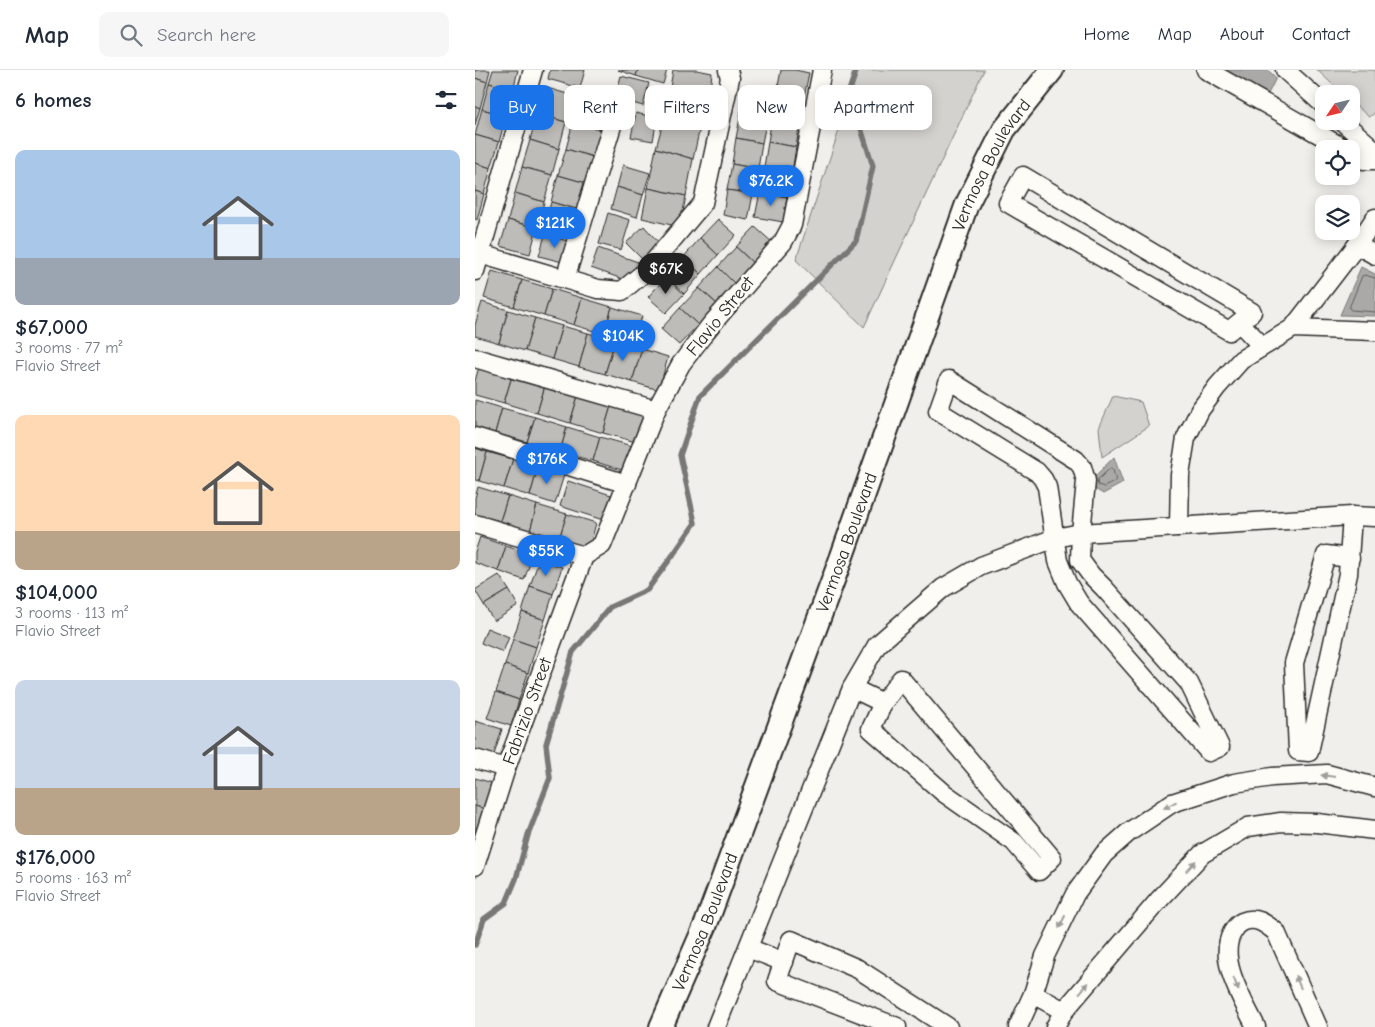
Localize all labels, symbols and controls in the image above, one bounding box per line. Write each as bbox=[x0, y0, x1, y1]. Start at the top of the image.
search box bbox=[99, 12, 449, 57]
text: Map bbox=[25, 21, 69, 49]
icon: search bbox=[117, 21, 145, 49]
text: Search here bbox=[157, 24, 256, 46]
text: Home bbox=[1083, 24, 1130, 45]
text: Map bbox=[1158, 24, 1192, 45]
text: About bbox=[1220, 24, 1264, 45]
text: Contact bbox=[1292, 24, 1350, 45]
chip: Buy bbox=[490, 85, 554, 130]
chip: Rent bbox=[564, 85, 635, 130]
chip: Filters bbox=[645, 85, 728, 130]
chip: New bbox=[738, 85, 805, 130]
chip: Apartment bbox=[815, 85, 932, 130]
north arrow bbox=[1315, 85, 1360, 130]
map controls bbox=[1315, 85, 1360, 240]
icon: filters bbox=[432, 86, 460, 114]
text: 6 homes bbox=[15, 88, 91, 112]
street label: Vermosa Boulevard bbox=[948, 95, 1035, 234]
button: locate bbox=[1315, 140, 1360, 185]
pin: $76.2K bbox=[730, 164, 812, 207]
text: $76.2K bbox=[749, 172, 793, 190]
icon: home bbox=[193, 183, 283, 273]
button: layers bbox=[1315, 195, 1360, 240]
pin: $121K bbox=[520, 206, 590, 249]
text: $121K bbox=[535, 214, 575, 232]
pin: $67K bbox=[636, 252, 696, 295]
text: $67K bbox=[649, 260, 683, 278]
street label: Flavio Street bbox=[682, 272, 759, 360]
text: $67,000 bbox=[15, 315, 88, 339]
pin: $104K bbox=[588, 320, 658, 362]
text: $104K bbox=[602, 327, 644, 345]
text: 3 rooms · 77 m² bbox=[15, 339, 123, 357]
text: Flavio Street bbox=[15, 357, 100, 375]
pin: $176K bbox=[512, 442, 582, 485]
icon: home bbox=[193, 448, 283, 538]
text: $176K bbox=[527, 450, 567, 468]
street label: Vermosa Boulevard bbox=[812, 470, 882, 616]
pin: $55K bbox=[516, 534, 576, 577]
text: $55K bbox=[528, 542, 564, 560]
text: $104,000 bbox=[15, 580, 98, 604]
text: 3 rooms · 113 m² bbox=[15, 604, 128, 622]
text: Flavio Street bbox=[15, 622, 100, 640]
street label: Fabrizio Street bbox=[498, 654, 557, 767]
icon: home bbox=[193, 713, 283, 803]
one-way arrow bbox=[1319, 772, 1335, 780]
one-way arrow bbox=[1163, 801, 1177, 809]
text: $176,000 bbox=[15, 845, 96, 869]
street label: Vermosa Boulevard bbox=[668, 850, 742, 994]
one-way arrow bbox=[1185, 860, 1197, 872]
text: 5 rooms · 163 m² bbox=[15, 869, 131, 887]
text: Flavio Street bbox=[15, 887, 100, 905]
one-way arrow bbox=[1058, 915, 1066, 929]
one-way arrow bbox=[1294, 975, 1302, 989]
one-way arrow bbox=[1232, 976, 1240, 991]
one-way arrow bbox=[1078, 982, 1089, 994]

